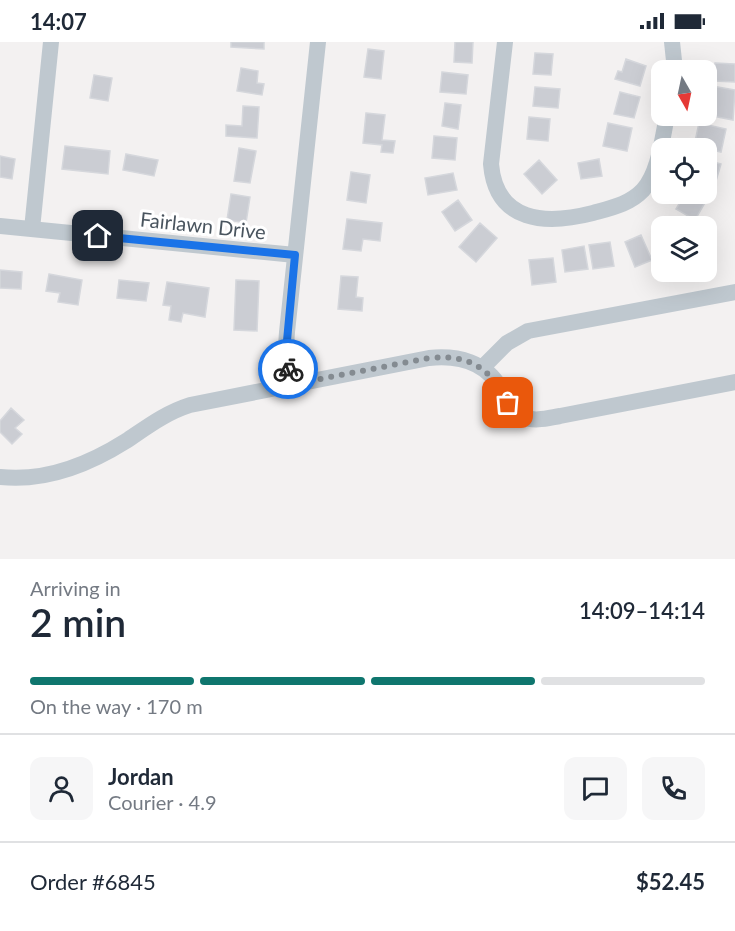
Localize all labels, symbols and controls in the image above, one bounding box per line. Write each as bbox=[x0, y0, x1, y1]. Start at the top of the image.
text: 14:07 bbox=[30, 8, 87, 35]
north arrow bbox=[651, 60, 717, 126]
map controls bbox=[651, 60, 717, 282]
button: locate bbox=[651, 138, 717, 204]
street label: Fairlawn Drive bbox=[139, 206, 267, 244]
pin bbox=[72, 210, 123, 261]
button: layers bbox=[651, 216, 717, 282]
icon: home bbox=[81, 219, 114, 252]
courier bbox=[258, 339, 318, 399]
icon: bike bbox=[272, 353, 305, 386]
pin bbox=[482, 377, 533, 428]
icon: bag bbox=[491, 386, 524, 419]
text: Arriving in bbox=[30, 576, 121, 600]
text: 14:09–14:14 bbox=[579, 597, 705, 624]
text: 2 min bbox=[30, 599, 126, 645]
text: On the way · 170 m bbox=[30, 694, 203, 718]
button: person bbox=[30, 757, 93, 820]
button: chat bbox=[564, 757, 627, 820]
button: phone bbox=[642, 757, 705, 820]
text: Jordan bbox=[108, 763, 174, 790]
text: Courier · 4.9 bbox=[108, 790, 217, 814]
text: Order #6845 bbox=[30, 868, 156, 895]
text: $52.45 bbox=[636, 868, 705, 895]

